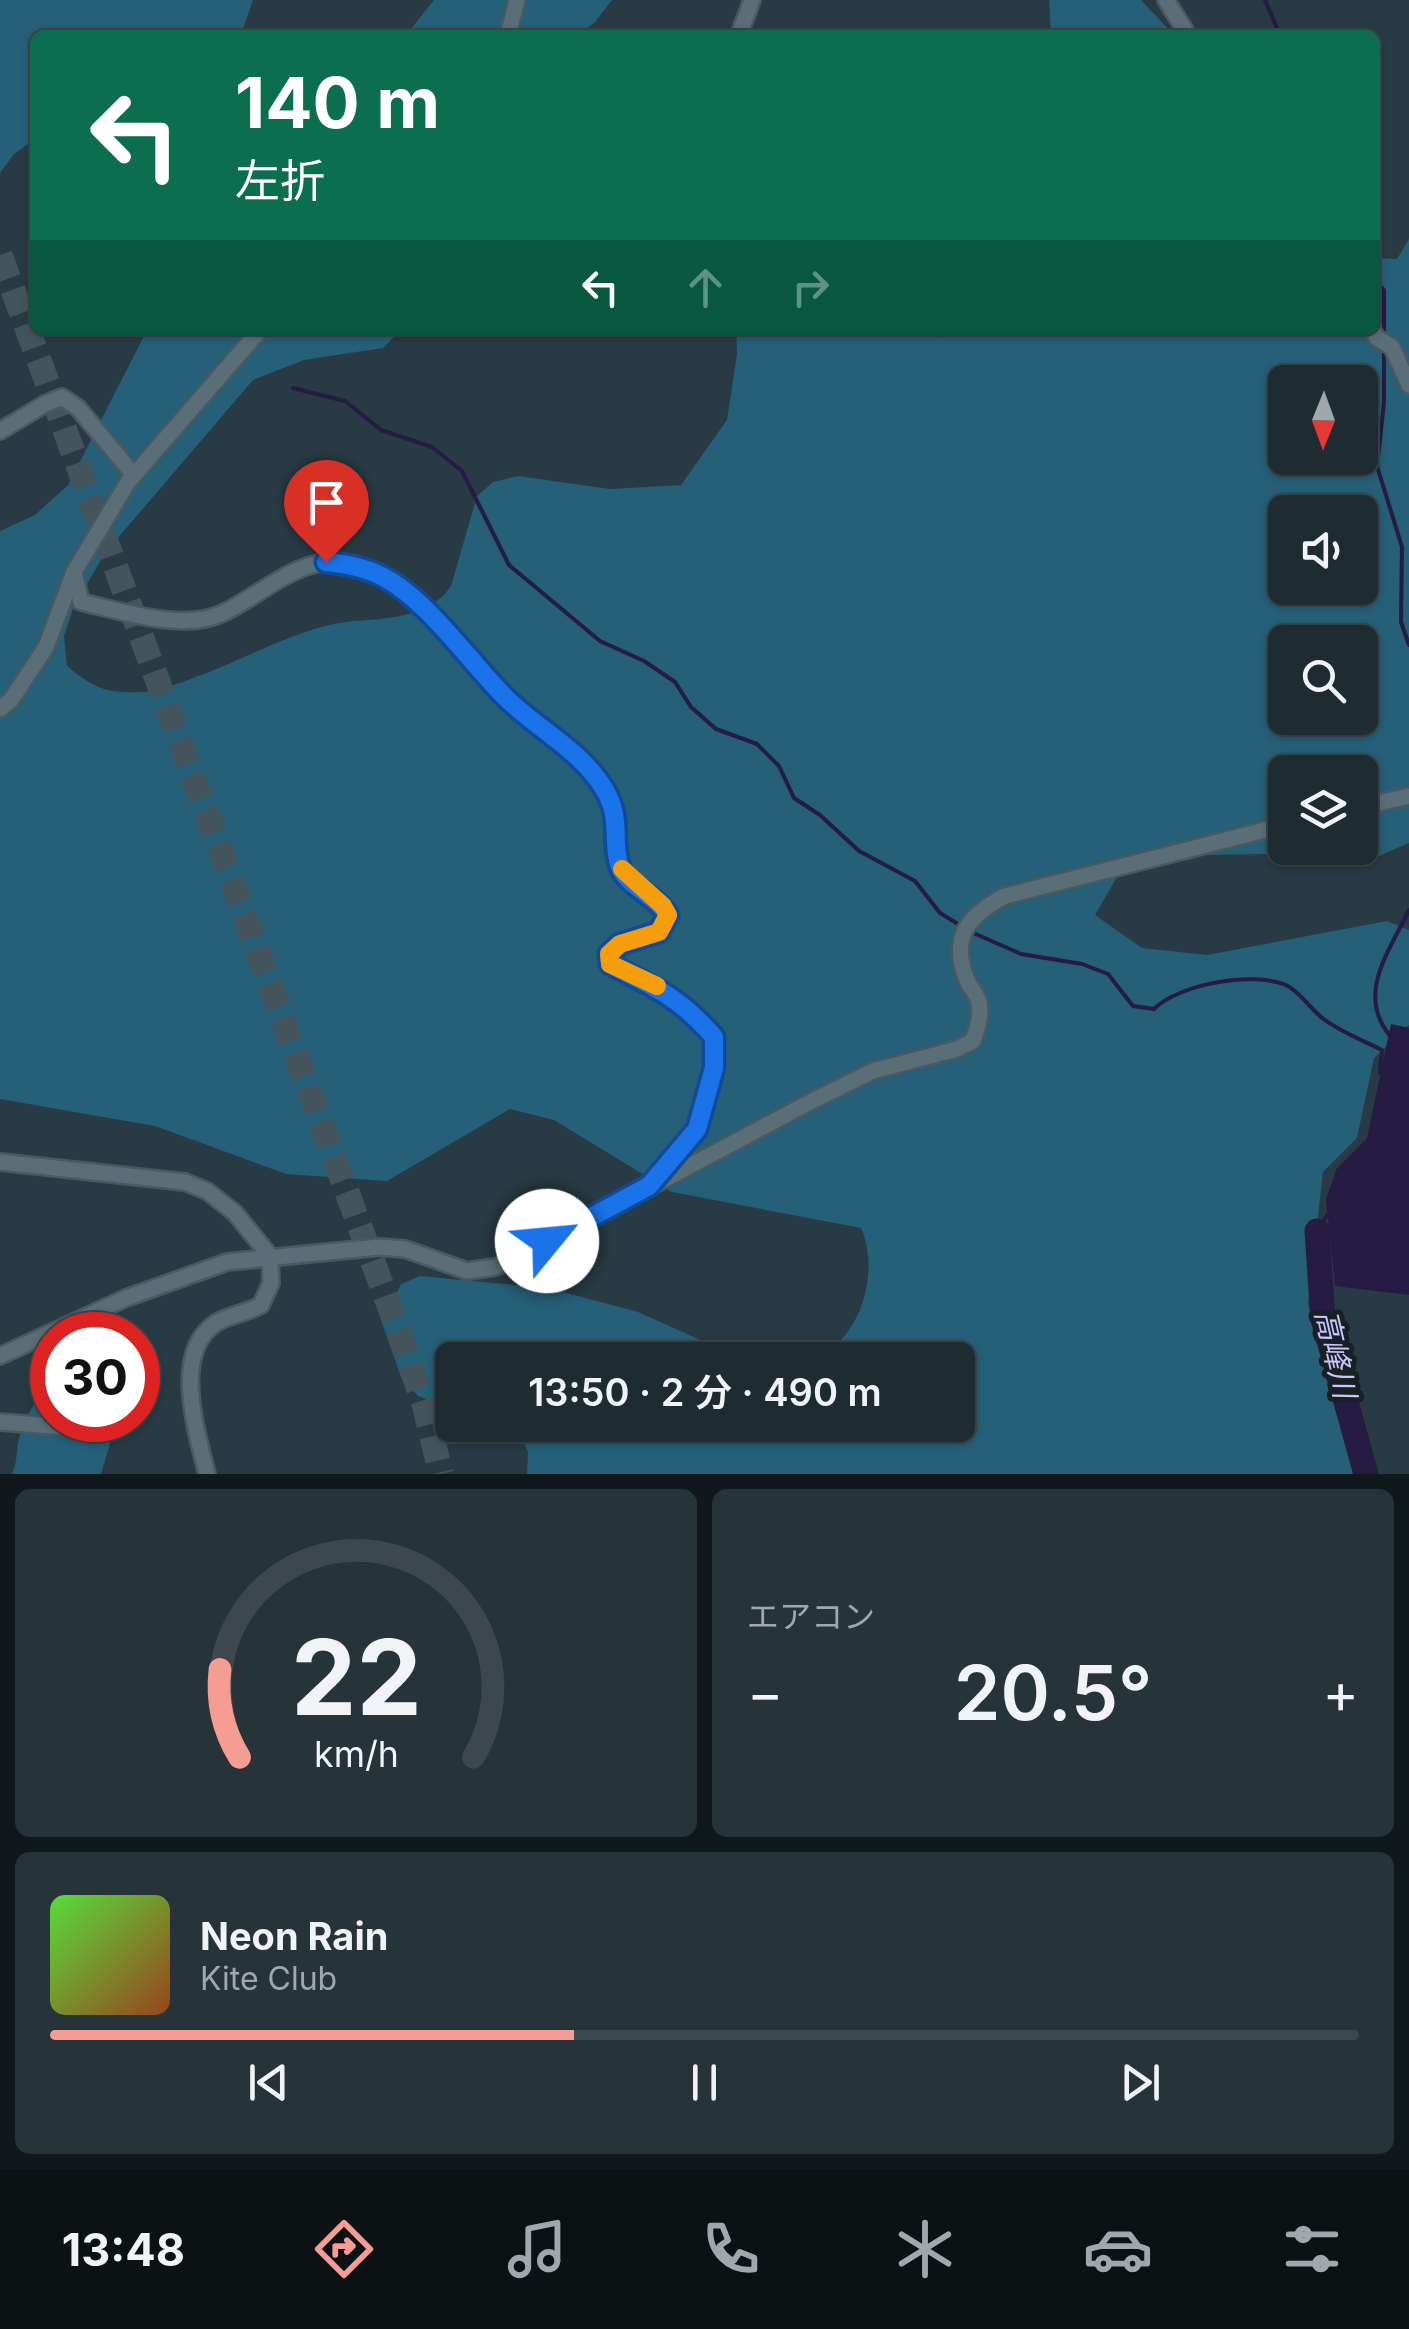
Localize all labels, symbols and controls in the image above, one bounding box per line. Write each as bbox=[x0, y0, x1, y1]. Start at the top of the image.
text: 140 m bbox=[235, 60, 440, 145]
icon: left bbox=[70, 70, 200, 200]
text: 左折 bbox=[235, 153, 325, 208]
icon: left bbox=[573, 260, 628, 315]
icon: ahead bbox=[678, 260, 733, 315]
icon: right bbox=[783, 260, 838, 315]
north arrow bbox=[1268, 365, 1378, 475]
map controls bbox=[1268, 365, 1378, 865]
pin bbox=[284, 460, 369, 563]
icon: arrive bbox=[299, 475, 354, 530]
button: sound bbox=[1268, 495, 1378, 605]
button: search bbox=[1268, 625, 1378, 735]
button: layers bbox=[1268, 755, 1378, 865]
position arrow bbox=[495, 1189, 599, 1293]
water label: 高峰川 bbox=[1308, 1306, 1364, 1405]
speed limit sign: 30 bbox=[30, 1312, 160, 1442]
text: 13:50 · 2 分 · 490 m bbox=[528, 1369, 882, 1415]
text: エアコン bbox=[747, 1597, 875, 1636]
text: 22 bbox=[290, 1614, 422, 1740]
text: 20.5° bbox=[954, 1647, 1152, 1738]
text: − bbox=[747, 1660, 783, 1726]
text: + bbox=[1323, 1660, 1359, 1726]
text: km/h bbox=[314, 1732, 398, 1776]
text: Neon Rain bbox=[200, 1913, 388, 1959]
text: Kite Club bbox=[200, 1959, 337, 1998]
icon: previous bbox=[241, 2055, 296, 2110]
icon: pause bbox=[677, 2055, 732, 2110]
icon: next bbox=[1113, 2055, 1168, 2110]
icon: directions bbox=[309, 2214, 379, 2284]
icon: music bbox=[502, 2214, 572, 2284]
icon: phone bbox=[696, 2214, 766, 2284]
icon: climate bbox=[890, 2214, 960, 2284]
icon: car bbox=[1083, 2214, 1153, 2284]
icon: filters bbox=[1277, 2214, 1347, 2284]
text: 13:48 bbox=[62, 2222, 185, 2277]

